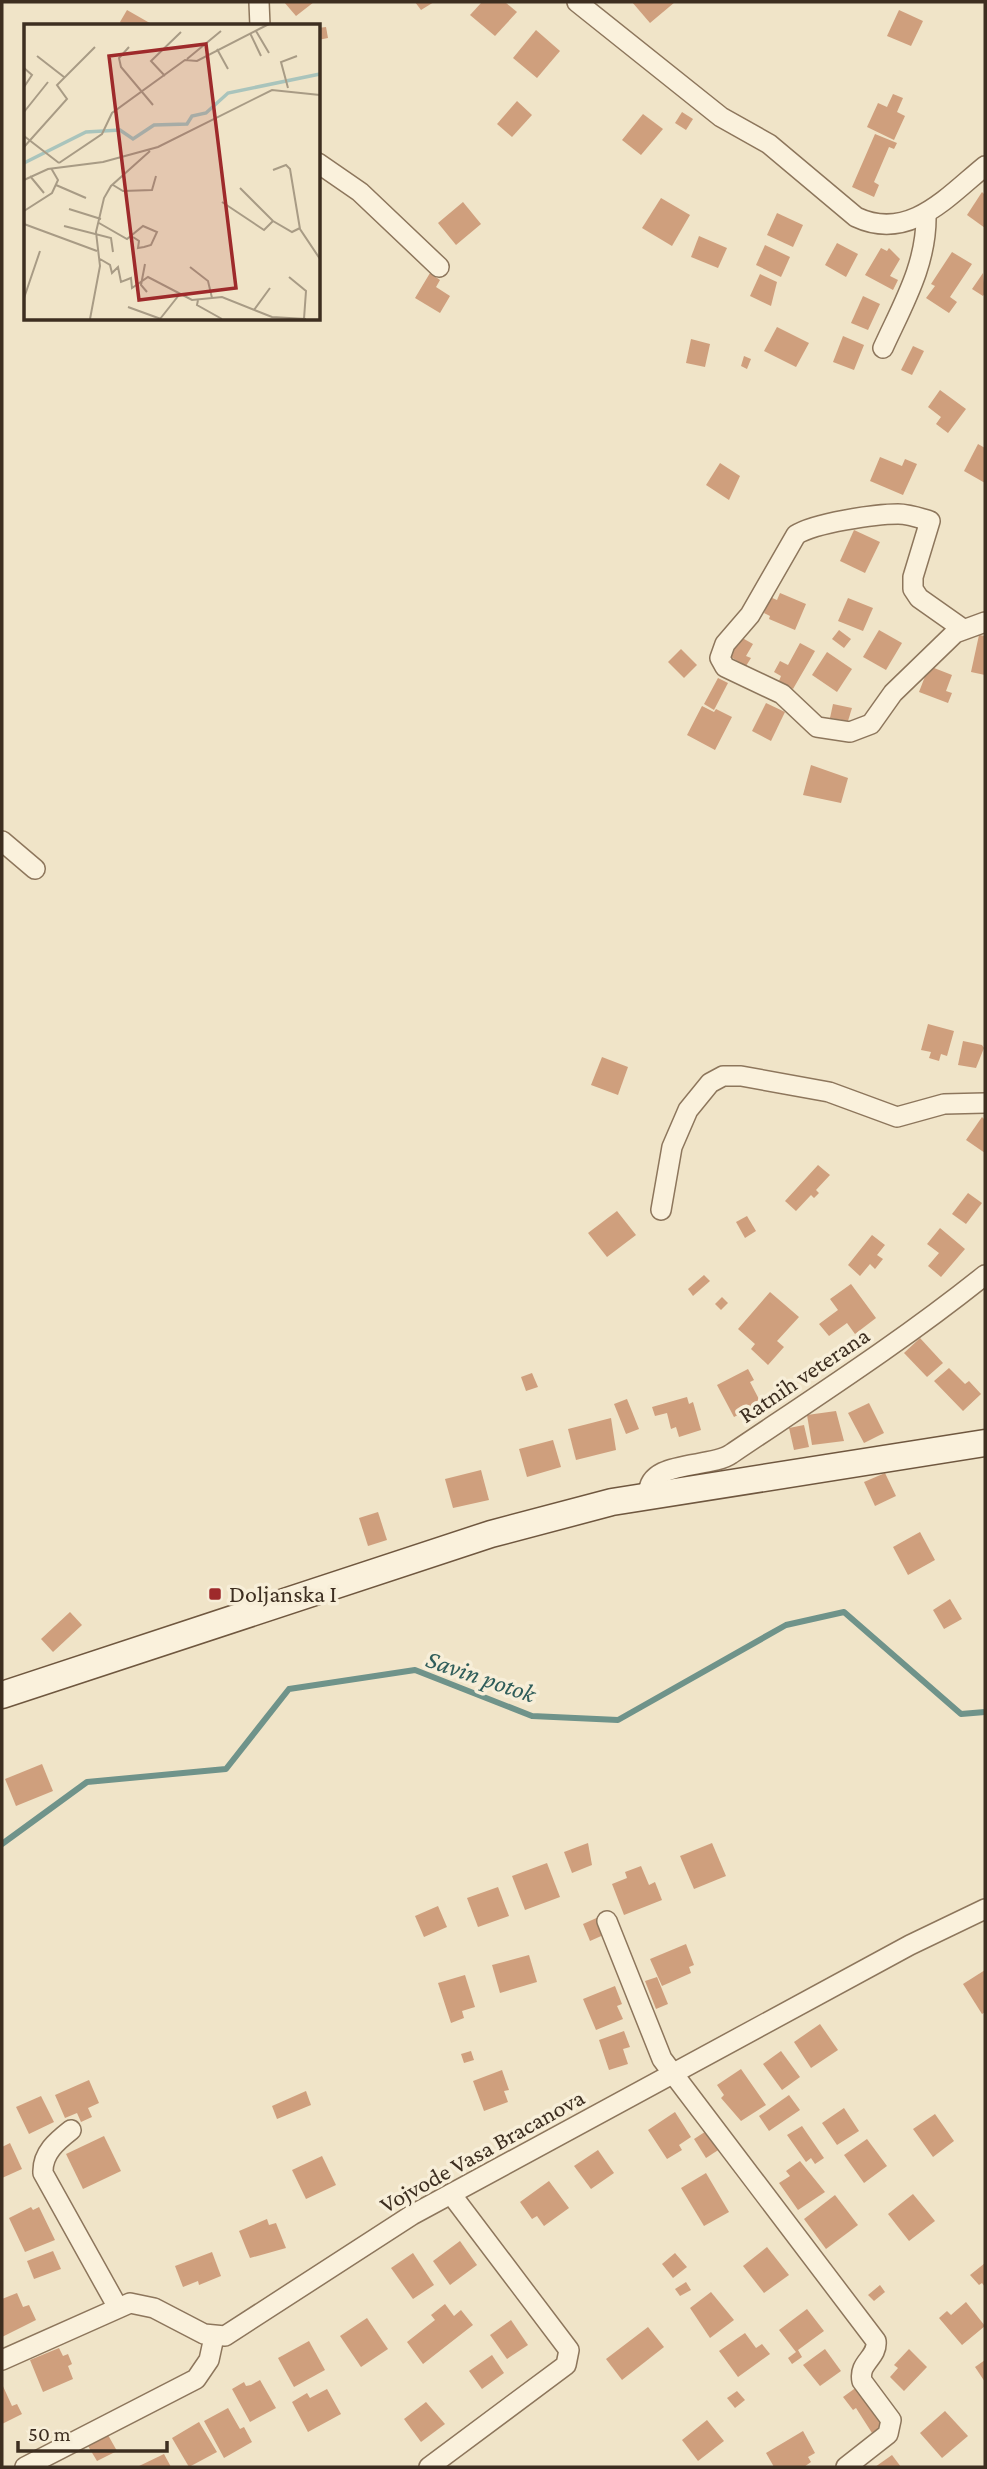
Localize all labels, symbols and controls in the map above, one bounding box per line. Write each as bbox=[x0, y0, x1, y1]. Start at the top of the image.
inset map bbox=[24, 24, 320, 320]
street label: Ratnih veterana bbox=[733, 1321, 874, 1428]
place label: Doljanska I bbox=[229, 1580, 337, 1607]
marker: Doljanska I bbox=[207, 1586, 223, 1602]
water label: Savin potok bbox=[422, 1644, 541, 1709]
street label: Vojvode Vasa Bracanova bbox=[375, 2083, 589, 2218]
scale bar bbox=[18, 2410, 166, 2454]
text: 50 m bbox=[28, 2422, 71, 2446]

